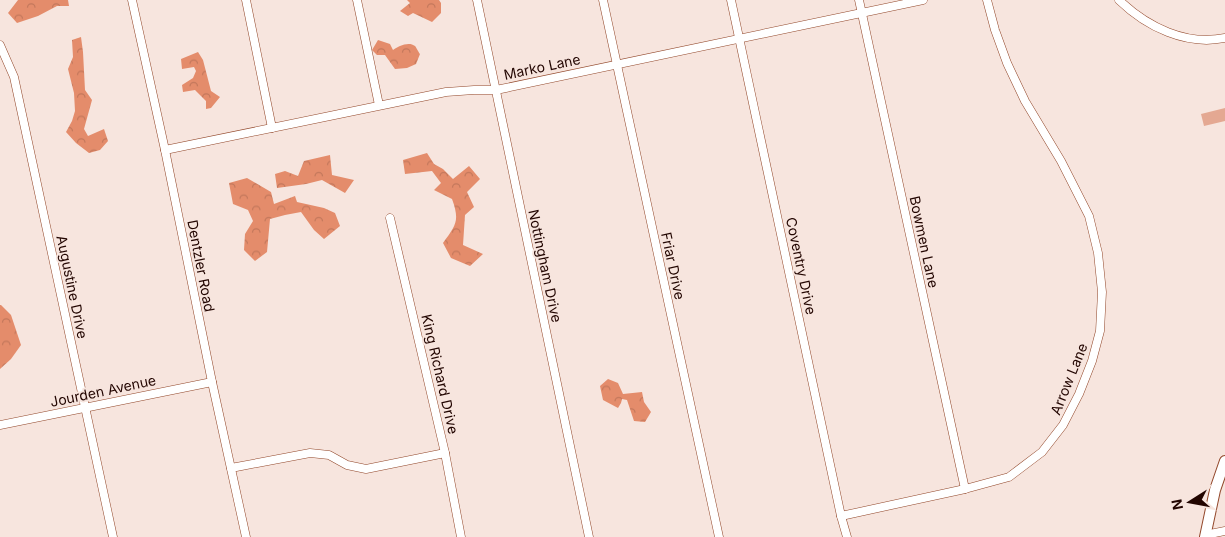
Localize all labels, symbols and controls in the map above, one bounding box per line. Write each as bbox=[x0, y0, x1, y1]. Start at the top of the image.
street label: Marko Lane bbox=[502, 50, 582, 83]
street label: Bowmen Lane bbox=[906, 194, 943, 289]
street label: Nottingham Drive bbox=[525, 208, 566, 324]
street label: Coventry Drive bbox=[783, 216, 820, 316]
street label: Dentzler Road bbox=[184, 218, 219, 313]
street label: Friar Drive bbox=[658, 231, 689, 301]
street label: Augustine Drive bbox=[53, 234, 92, 340]
street label: King Richard Drive bbox=[418, 312, 463, 436]
street label: Arrow Lane bbox=[1046, 340, 1091, 417]
street label: Jourden Avenue bbox=[48, 371, 157, 410]
north arrow bbox=[1165, 477, 1215, 527]
text: N bbox=[1167, 498, 1186, 511]

